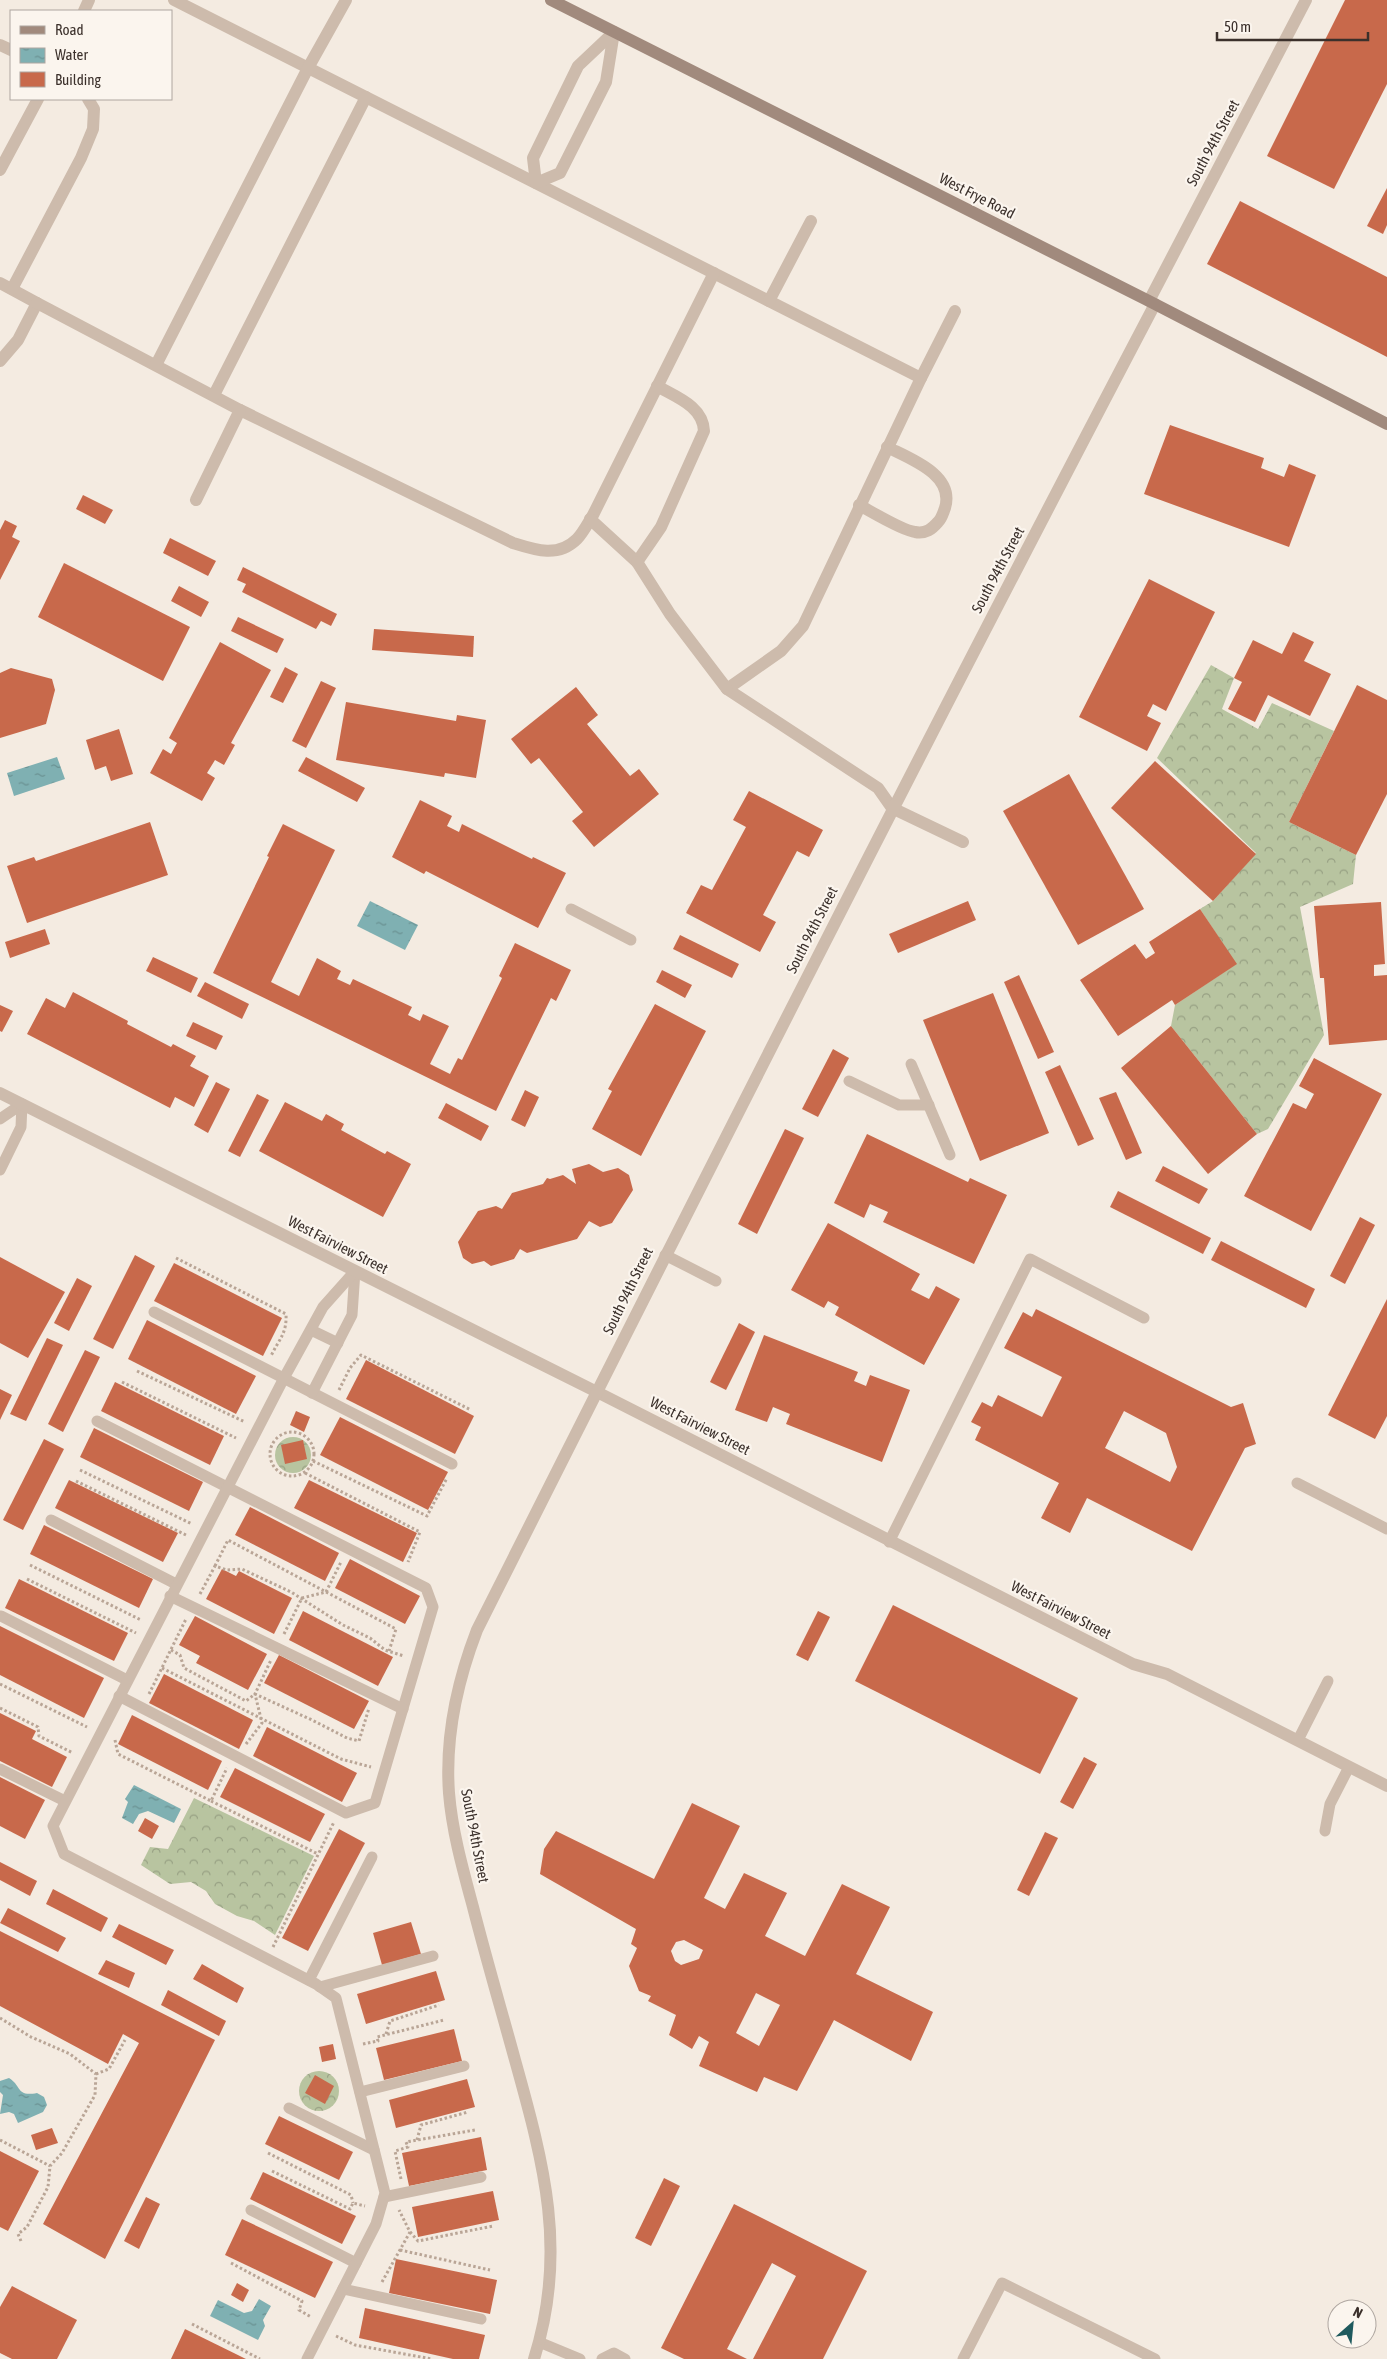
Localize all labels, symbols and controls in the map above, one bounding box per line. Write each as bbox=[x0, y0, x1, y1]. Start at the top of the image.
legend bbox=[10, 10, 172, 100]
scale bar bbox=[1217, 10, 1368, 42]
text: 50 m bbox=[1224, 18, 1251, 35]
text: Road bbox=[55, 21, 84, 38]
text: Water bbox=[55, 46, 88, 63]
text: Building bbox=[55, 71, 101, 88]
street label: South 94th Street bbox=[1183, 97, 1242, 189]
street label: West Frye Road bbox=[937, 169, 1018, 222]
street label: South 94th Street bbox=[968, 524, 1027, 616]
street label: South 94th Street bbox=[782, 884, 841, 976]
street label: West Fairview Street bbox=[285, 1212, 391, 1277]
street label: South 94th Street bbox=[599, 1244, 656, 1337]
street label: West Fairview Street bbox=[647, 1393, 753, 1458]
street label: West Fairview Street bbox=[1008, 1577, 1114, 1642]
street label: South 94th Street bbox=[458, 1788, 493, 1884]
north arrow bbox=[1327, 2299, 1377, 2349]
text: N bbox=[1351, 2303, 1365, 2321]

